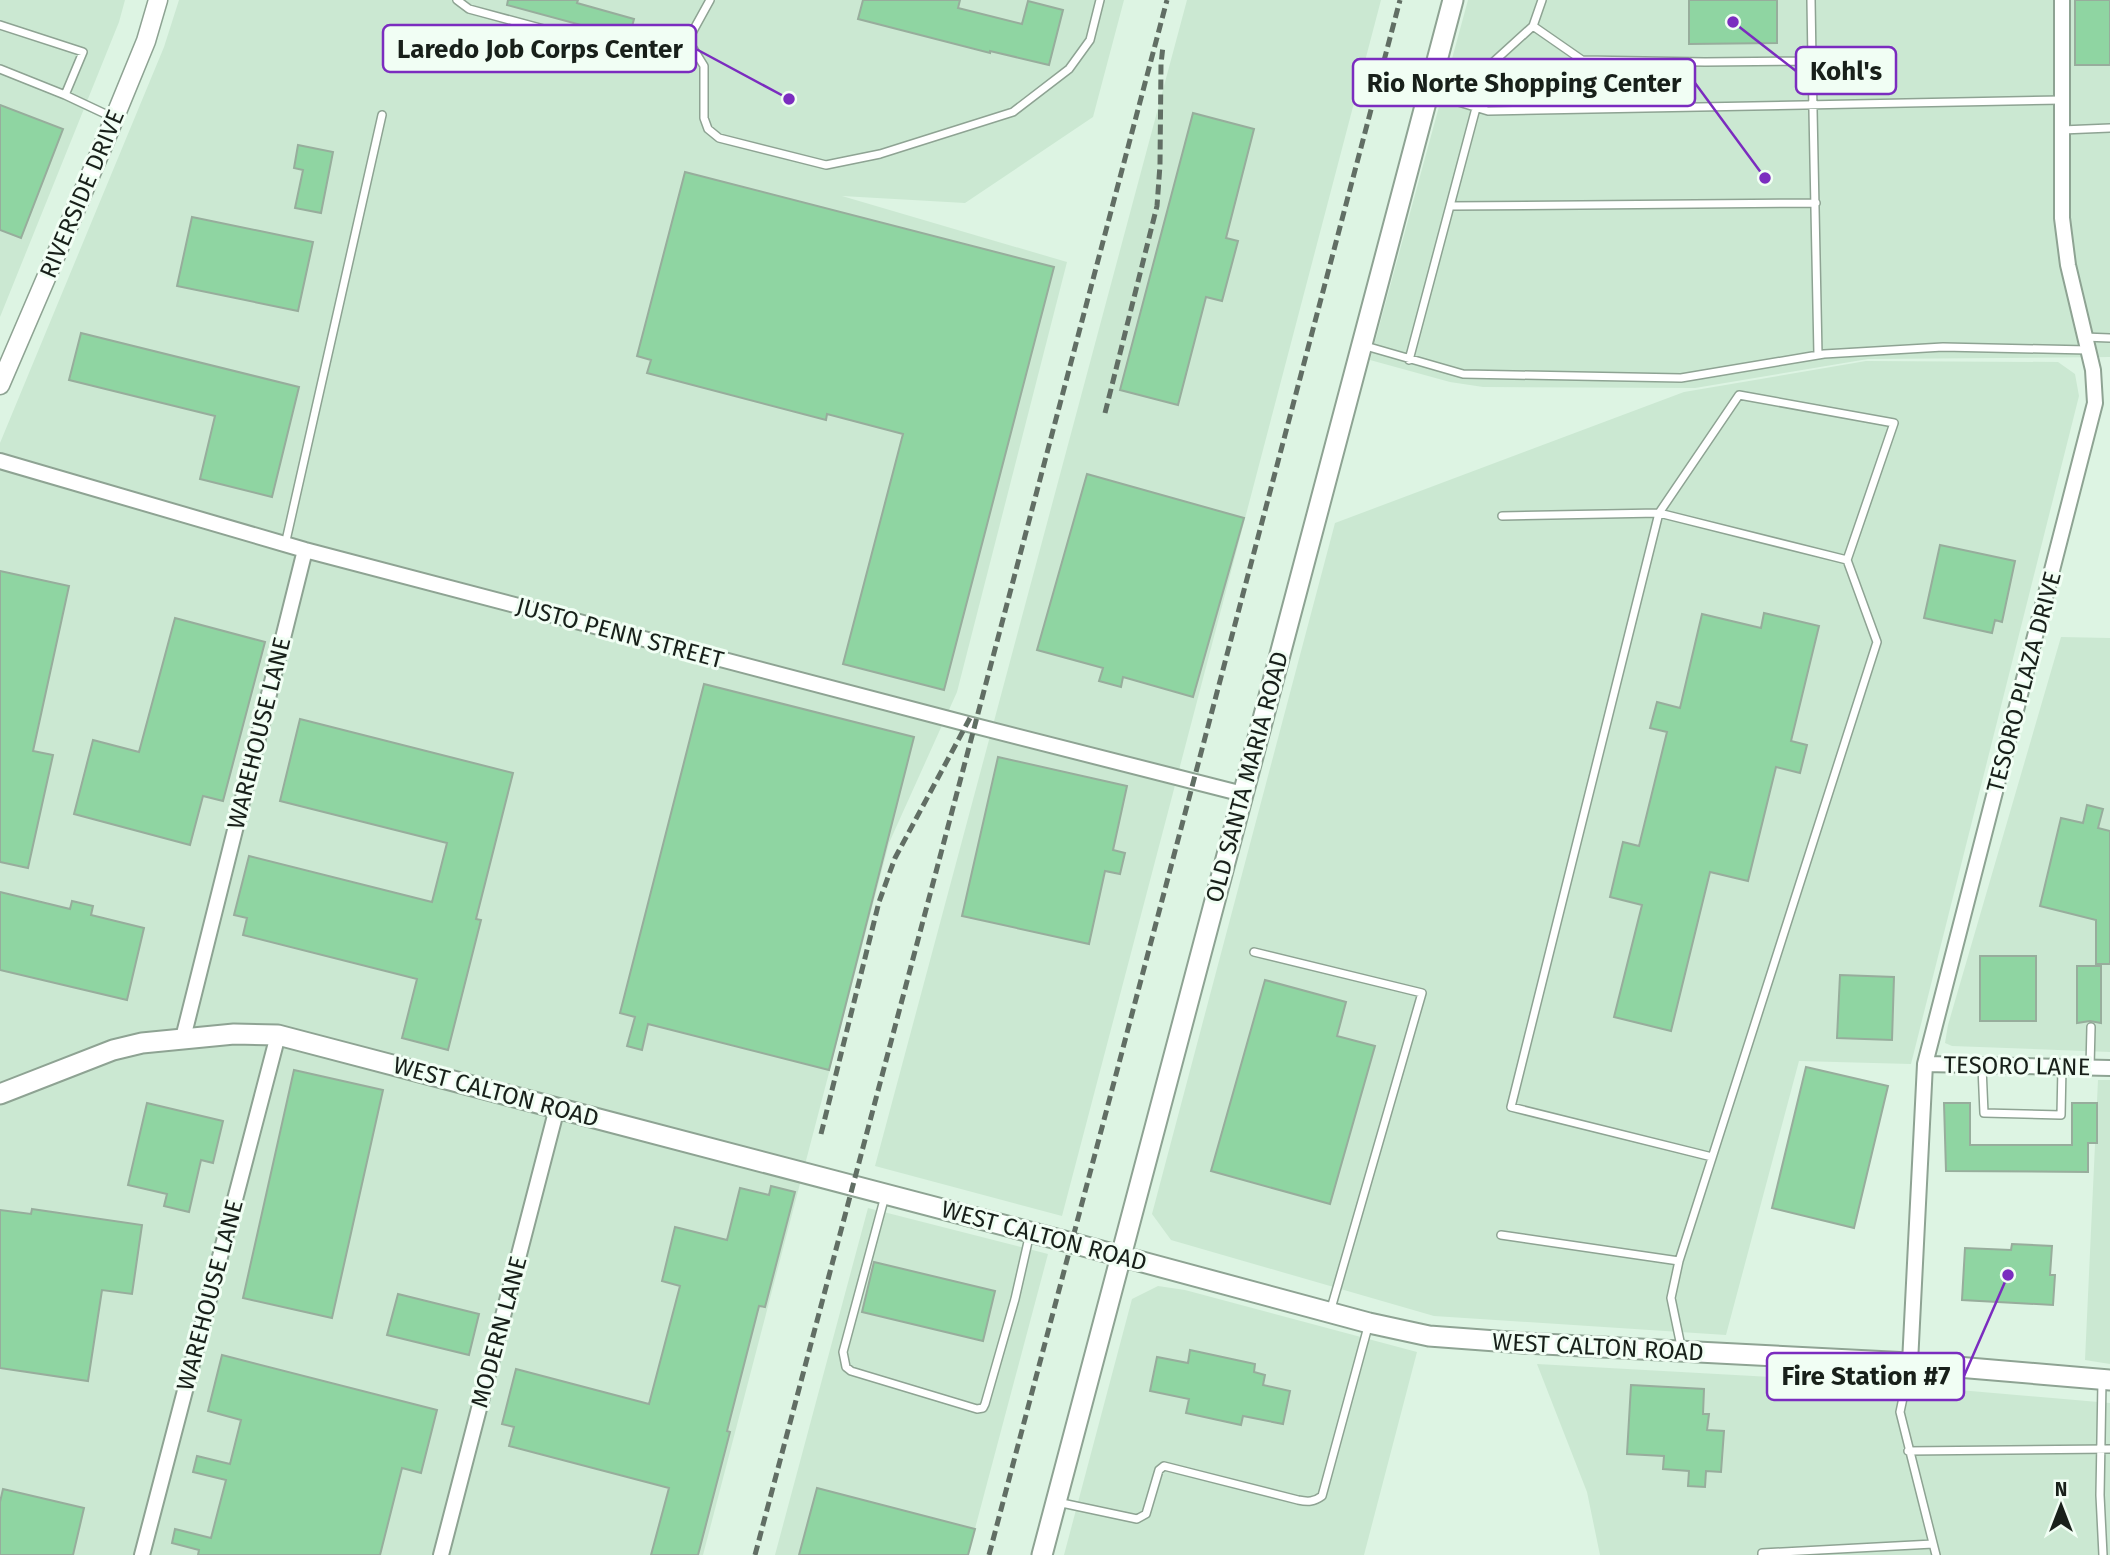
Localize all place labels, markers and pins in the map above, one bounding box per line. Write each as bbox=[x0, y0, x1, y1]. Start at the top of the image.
callout: Laredo Job Corps Center bbox=[383, 25, 696, 72]
callout: Kohl's bbox=[1796, 47, 1896, 94]
callout: Rio Norte Shopping Center bbox=[1353, 59, 1695, 106]
callout: Fire Station #7 bbox=[1767, 1353, 1964, 1400]

